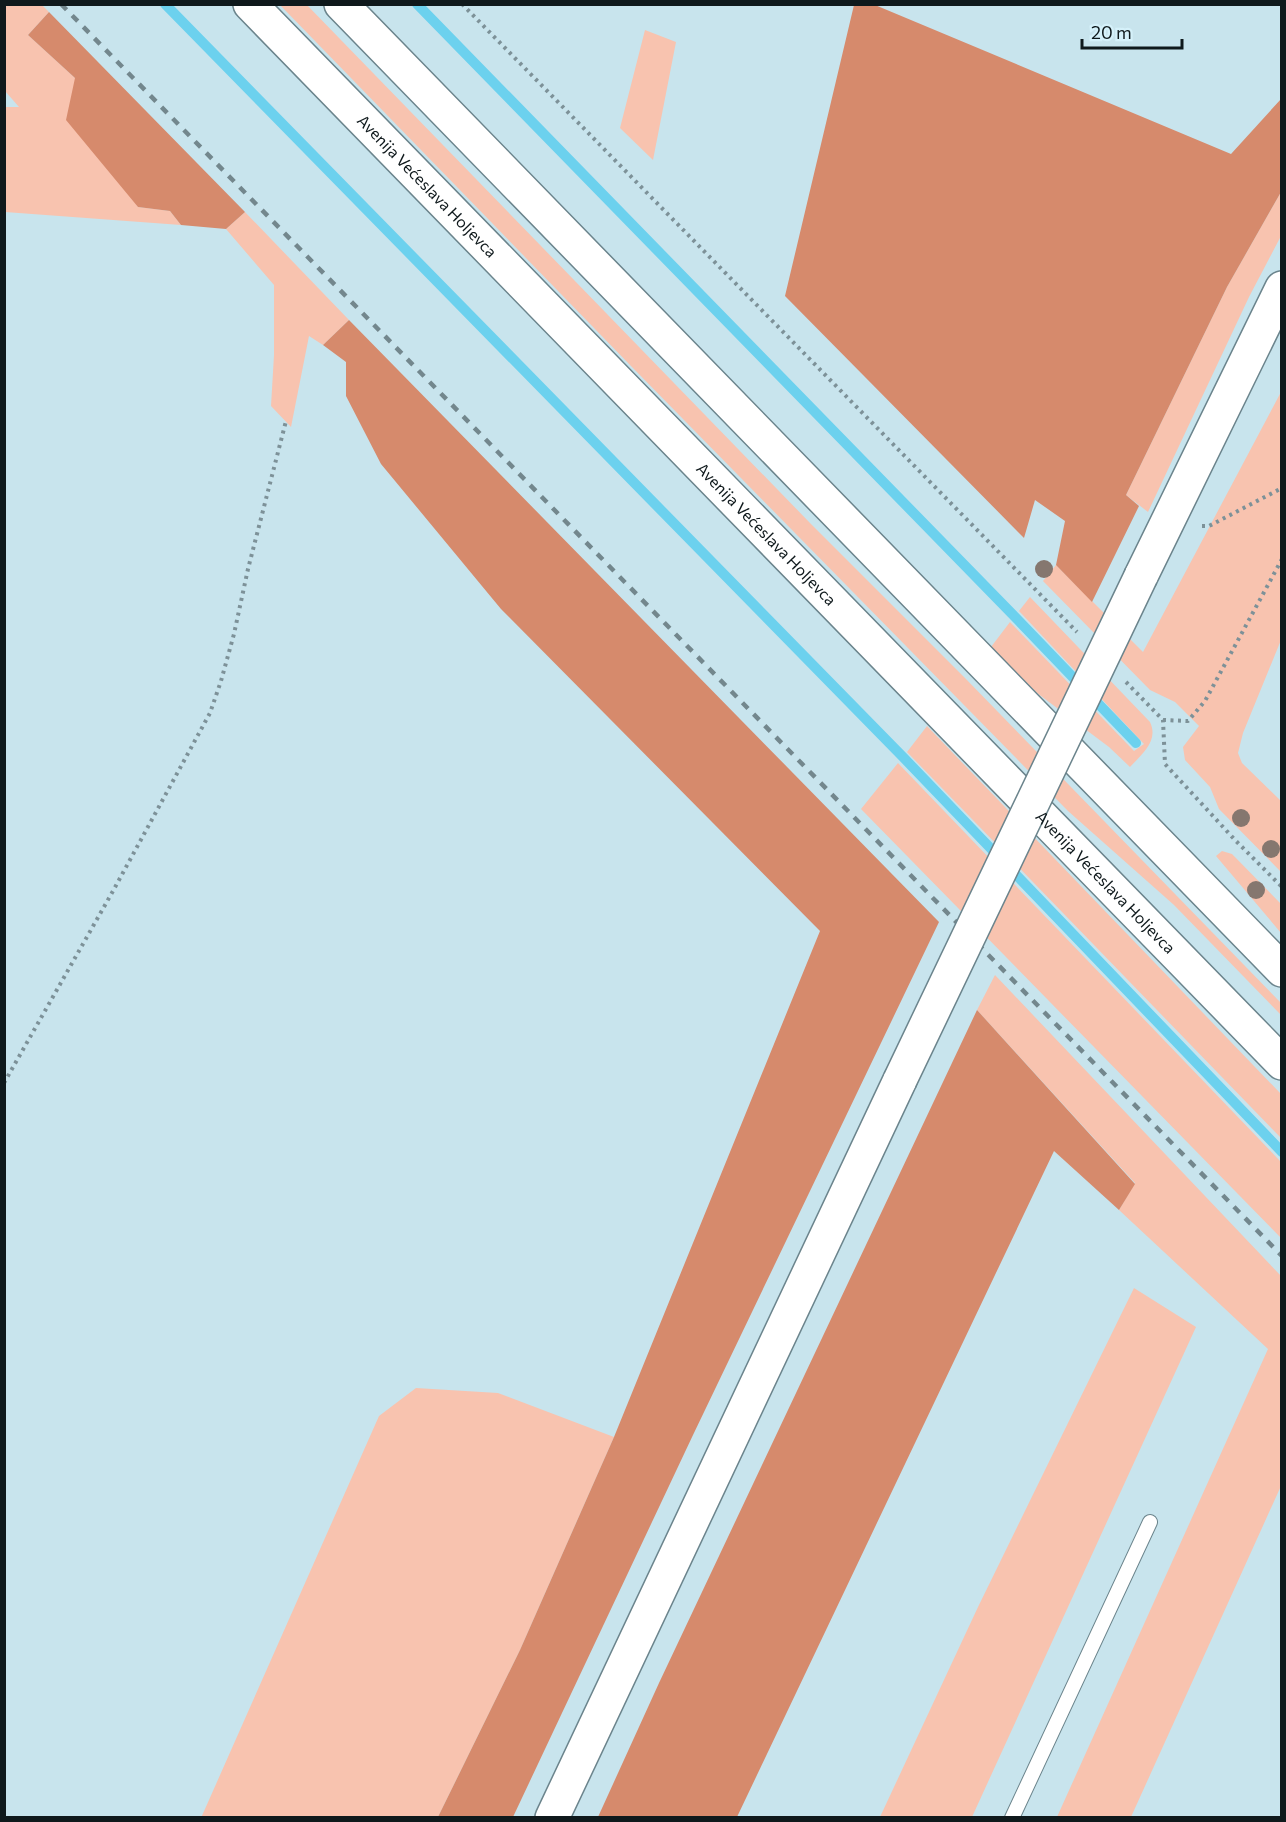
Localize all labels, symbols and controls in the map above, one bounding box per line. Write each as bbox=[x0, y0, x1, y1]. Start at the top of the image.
scale bar bbox=[1082, 12, 1182, 50]
text: 20 m bbox=[1091, 21, 1132, 43]
street label: Avenija Većeslava Holjevca bbox=[354, 110, 501, 261]
street label: Avenija Većeslava Holjevca bbox=[693, 458, 841, 609]
street label: Avenija Većeslava Holjevca bbox=[1032, 806, 1180, 957]

